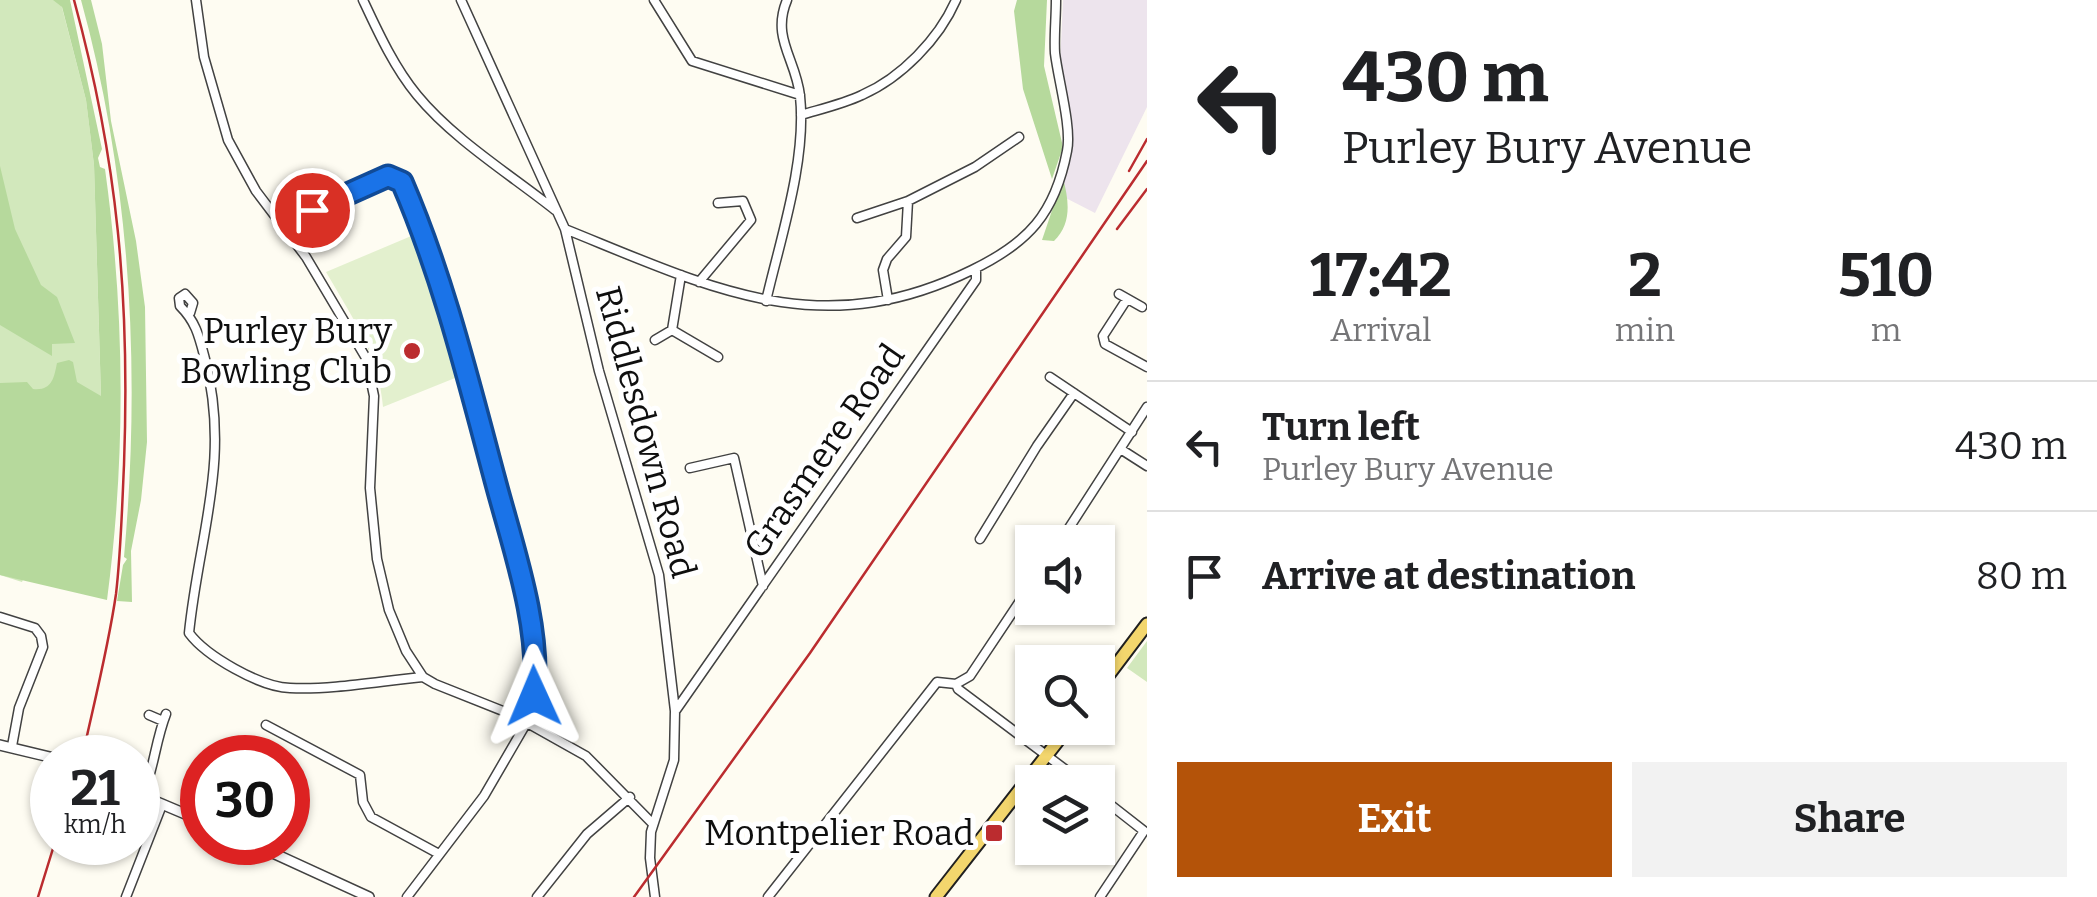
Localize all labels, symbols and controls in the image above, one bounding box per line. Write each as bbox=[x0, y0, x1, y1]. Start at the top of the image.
text: 430 m bbox=[1342, 36, 1549, 120]
icon: left bbox=[1177, 40, 1307, 170]
text: Purley Bury Avenue bbox=[1342, 121, 1752, 175]
pin bbox=[270, 168, 355, 253]
icon: arrive bbox=[285, 183, 340, 238]
text: 17:42 bbox=[1310, 240, 1452, 312]
text: 2 bbox=[1628, 240, 1662, 312]
text: 510 bbox=[1838, 240, 1934, 312]
street label: Riddlesdown Road bbox=[587, 282, 705, 582]
place label: Purley Bury Bowling Club bbox=[180, 310, 392, 392]
text: Arrival bbox=[1330, 311, 1432, 349]
text: min bbox=[1615, 311, 1675, 349]
text: m bbox=[1871, 311, 1901, 349]
street label: Grasmere Road bbox=[735, 336, 913, 566]
marker: Purley Bury Bowling Club bbox=[401, 340, 423, 362]
text: Turn left bbox=[1262, 404, 1420, 450]
icon: left bbox=[1177, 419, 1232, 474]
text: 430 m bbox=[1955, 423, 2067, 469]
text: Purley Bury Avenue bbox=[1262, 450, 1554, 488]
map controls bbox=[1015, 525, 1115, 865]
button: sound bbox=[1015, 525, 1115, 625]
icon: arrive bbox=[1177, 549, 1232, 604]
text: Arrive at destination bbox=[1262, 553, 1635, 599]
text: 80 m bbox=[1976, 553, 2067, 599]
position arrow bbox=[482, 644, 586, 748]
button: search bbox=[1015, 645, 1115, 745]
speed limit sign: 30 bbox=[180, 735, 310, 865]
text: 21 bbox=[70, 758, 120, 818]
button: Exit bbox=[1177, 762, 1612, 877]
button: Share bbox=[1632, 762, 2067, 877]
button: layers bbox=[1015, 765, 1115, 865]
text: km/h bbox=[64, 810, 126, 840]
place label: Montpelier Road bbox=[704, 812, 974, 854]
marker: Montpelier Road bbox=[983, 822, 1005, 844]

